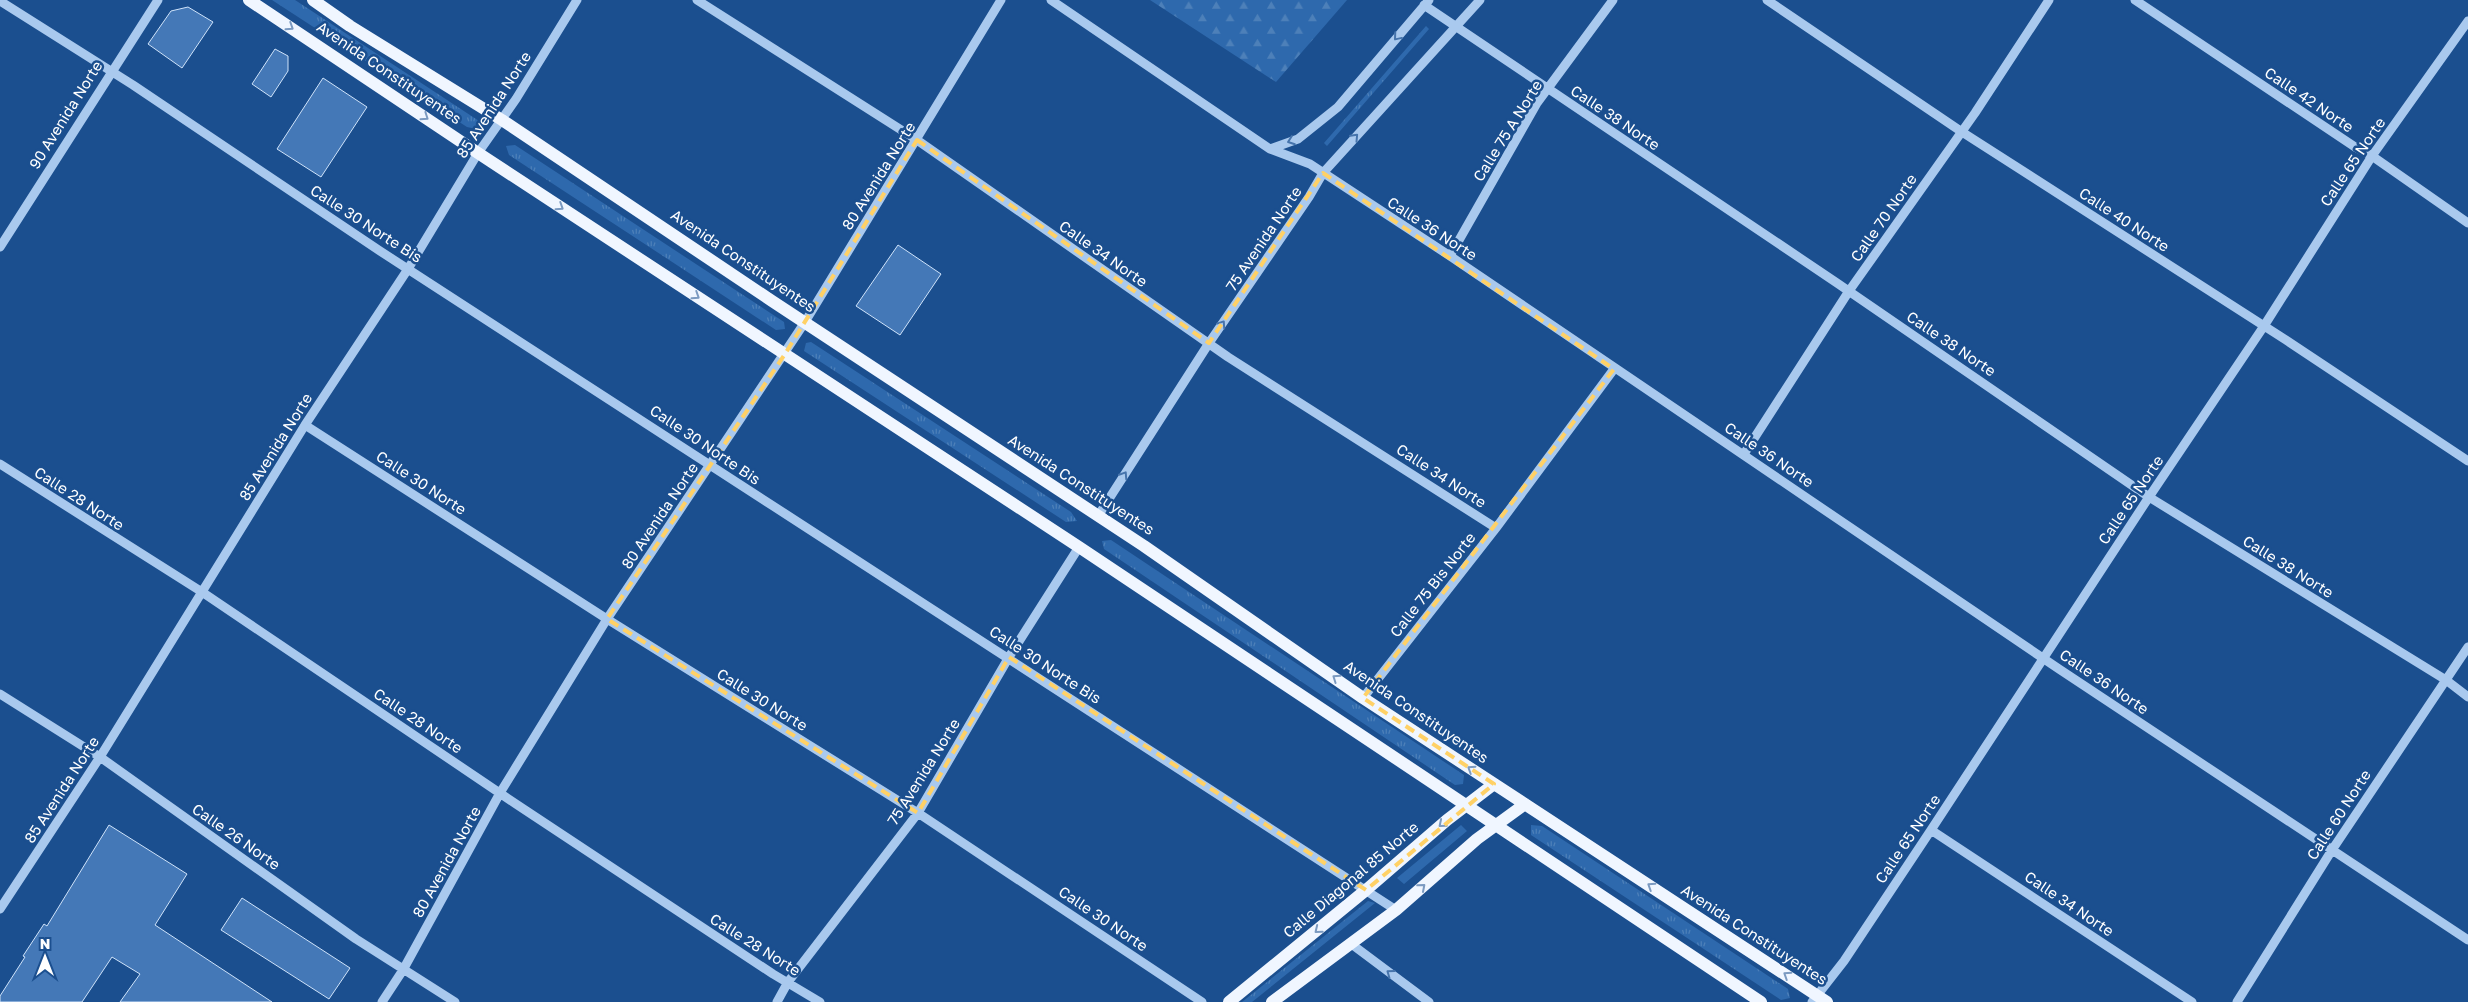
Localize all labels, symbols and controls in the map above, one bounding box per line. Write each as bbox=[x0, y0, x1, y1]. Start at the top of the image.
street label: Avenida Constituyentes bbox=[314, 17, 465, 127]
one-way arrow bbox=[284, 20, 293, 30]
one-way arrow bbox=[1395, 31, 1403, 40]
street label: 85 Avenida Norte bbox=[452, 48, 535, 161]
street label: 90 Avenida Norte bbox=[25, 57, 106, 172]
street label: Calle 42 Norte bbox=[2262, 63, 2358, 136]
street label: Calle 75 A Norte bbox=[1469, 76, 1546, 184]
street label: Calle 38 Norte bbox=[1568, 81, 1664, 154]
one-way arrow bbox=[419, 111, 428, 120]
street label: Calle 65 Norte bbox=[2316, 113, 2389, 209]
street label: 80 Avenida Norte bbox=[838, 118, 919, 233]
one-way arrow bbox=[1349, 134, 1358, 143]
one-way arrow bbox=[1287, 135, 1296, 145]
street label: Calle 70 Norte bbox=[1846, 170, 1920, 265]
street label: Calle 30 Norte Bis bbox=[307, 180, 426, 266]
street label: 75 Avenida Norte bbox=[1222, 182, 1305, 294]
street label: Calle 40 Norte bbox=[2076, 183, 2173, 255]
street label: Calle 36 Norte bbox=[1384, 192, 1481, 264]
one-way arrow bbox=[554, 201, 564, 210]
street label: Avenida Constituyentes bbox=[668, 205, 819, 315]
street label: Calle 34 Norte bbox=[1056, 216, 1151, 290]
one-way arrow bbox=[691, 289, 700, 299]
street label: Calle 38 Norte bbox=[1904, 307, 2000, 380]
one-way arrow bbox=[1216, 321, 1225, 330]
street label: 85 Avenida Norte bbox=[235, 389, 316, 504]
street label: Calle 30 Norte Bis bbox=[647, 401, 764, 488]
street label: Calle 36 Norte bbox=[1722, 418, 1818, 491]
street label: Avenida Constituyentes bbox=[1005, 430, 1158, 538]
street label: Calle 34 Norte bbox=[1393, 439, 1490, 511]
street label: Calle 30 Norte bbox=[373, 446, 470, 518]
street label: Calle 65 Norte bbox=[2094, 451, 2167, 547]
street label: 80 Avenida Norte bbox=[617, 459, 701, 572]
street label: Calle 28 Norte bbox=[31, 462, 128, 534]
one-way arrow bbox=[1118, 472, 1128, 481]
street label: Calle 75 Bis Norte bbox=[1386, 528, 1479, 640]
street label: Calle 38 Norte bbox=[2240, 531, 2337, 601]
street label: Calle 30 Norte Bis bbox=[986, 621, 1105, 707]
street label: Calle 36 Norte bbox=[2057, 645, 2153, 718]
street label: Avenida Constituyentes bbox=[1341, 656, 1492, 766]
street label: Calle 30 Norte bbox=[714, 664, 812, 734]
one-way arrow bbox=[1332, 675, 1341, 684]
street label: Calle 28 Norte bbox=[371, 684, 467, 757]
street label: 75 Avenida Norte bbox=[883, 715, 963, 828]
street label: 85 Avenida Norte bbox=[20, 733, 103, 846]
one-way arrow bbox=[1467, 765, 1476, 775]
street label: Calle 60 Norte bbox=[2302, 766, 2374, 863]
street label: Calle 65 Norte bbox=[1871, 790, 1944, 886]
street label: Calle 26 Norte bbox=[189, 799, 284, 873]
street label: 80 Avenida Norte bbox=[408, 803, 484, 920]
street label: Calle Diagonal 85 Norte bbox=[1279, 817, 1422, 941]
one-way arrow bbox=[1438, 819, 1447, 828]
street label: Calle 34 Norte bbox=[2022, 867, 2118, 940]
street label: Avenida Constituyentes bbox=[1678, 880, 1831, 988]
street label: Calle 30 Norte bbox=[1056, 882, 1152, 955]
one-way arrow bbox=[1647, 883, 1656, 893]
one-way arrow bbox=[1417, 884, 1426, 893]
street label: Calle 28 Norte bbox=[707, 909, 804, 979]
one-way arrow bbox=[1315, 924, 1324, 932]
north arrow bbox=[20, 932, 70, 982]
text: N bbox=[40, 935, 50, 952]
one-way arrow bbox=[1386, 970, 1396, 979]
one-way arrow bbox=[1783, 972, 1792, 981]

